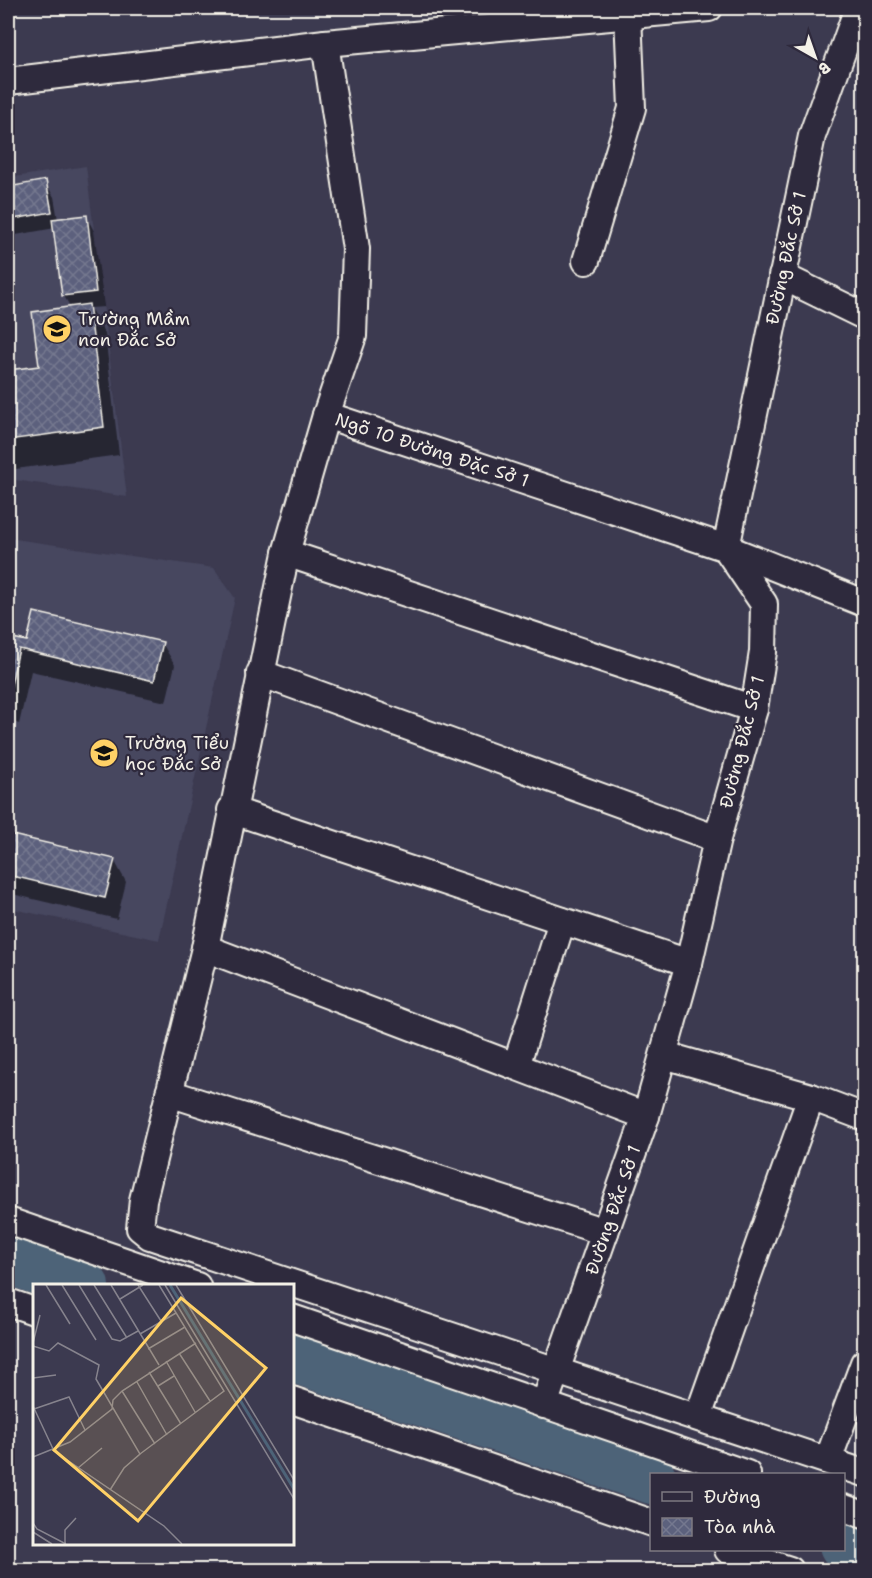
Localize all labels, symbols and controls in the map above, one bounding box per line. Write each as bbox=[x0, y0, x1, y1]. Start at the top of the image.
north arrow bbox=[785, 27, 845, 87]
text: B bbox=[814, 57, 835, 79]
street label: Đường Đắc Sở 1 bbox=[760, 189, 812, 327]
place label: Trường Mầm non Đắc Sở bbox=[78, 307, 190, 352]
school or university icon: Trường Mầm non Đắc Sở bbox=[41, 313, 73, 345]
street label: Ngõ 10 Đường Đặc Sở 1 bbox=[332, 407, 532, 493]
street label: Đường Đắc Sở 1 bbox=[714, 673, 770, 811]
place label: Trường Tiểu học Đắc Sở bbox=[125, 731, 229, 776]
school or university icon: Trường Tiểu học Đắc Sở bbox=[88, 737, 120, 769]
street label: Đường Đắc Sở 1 bbox=[580, 1142, 646, 1278]
inset map bbox=[33, 1284, 294, 1545]
legend bbox=[650, 1473, 845, 1551]
text: Đường bbox=[704, 1485, 761, 1509]
text: Tòa nhà bbox=[704, 1515, 775, 1539]

